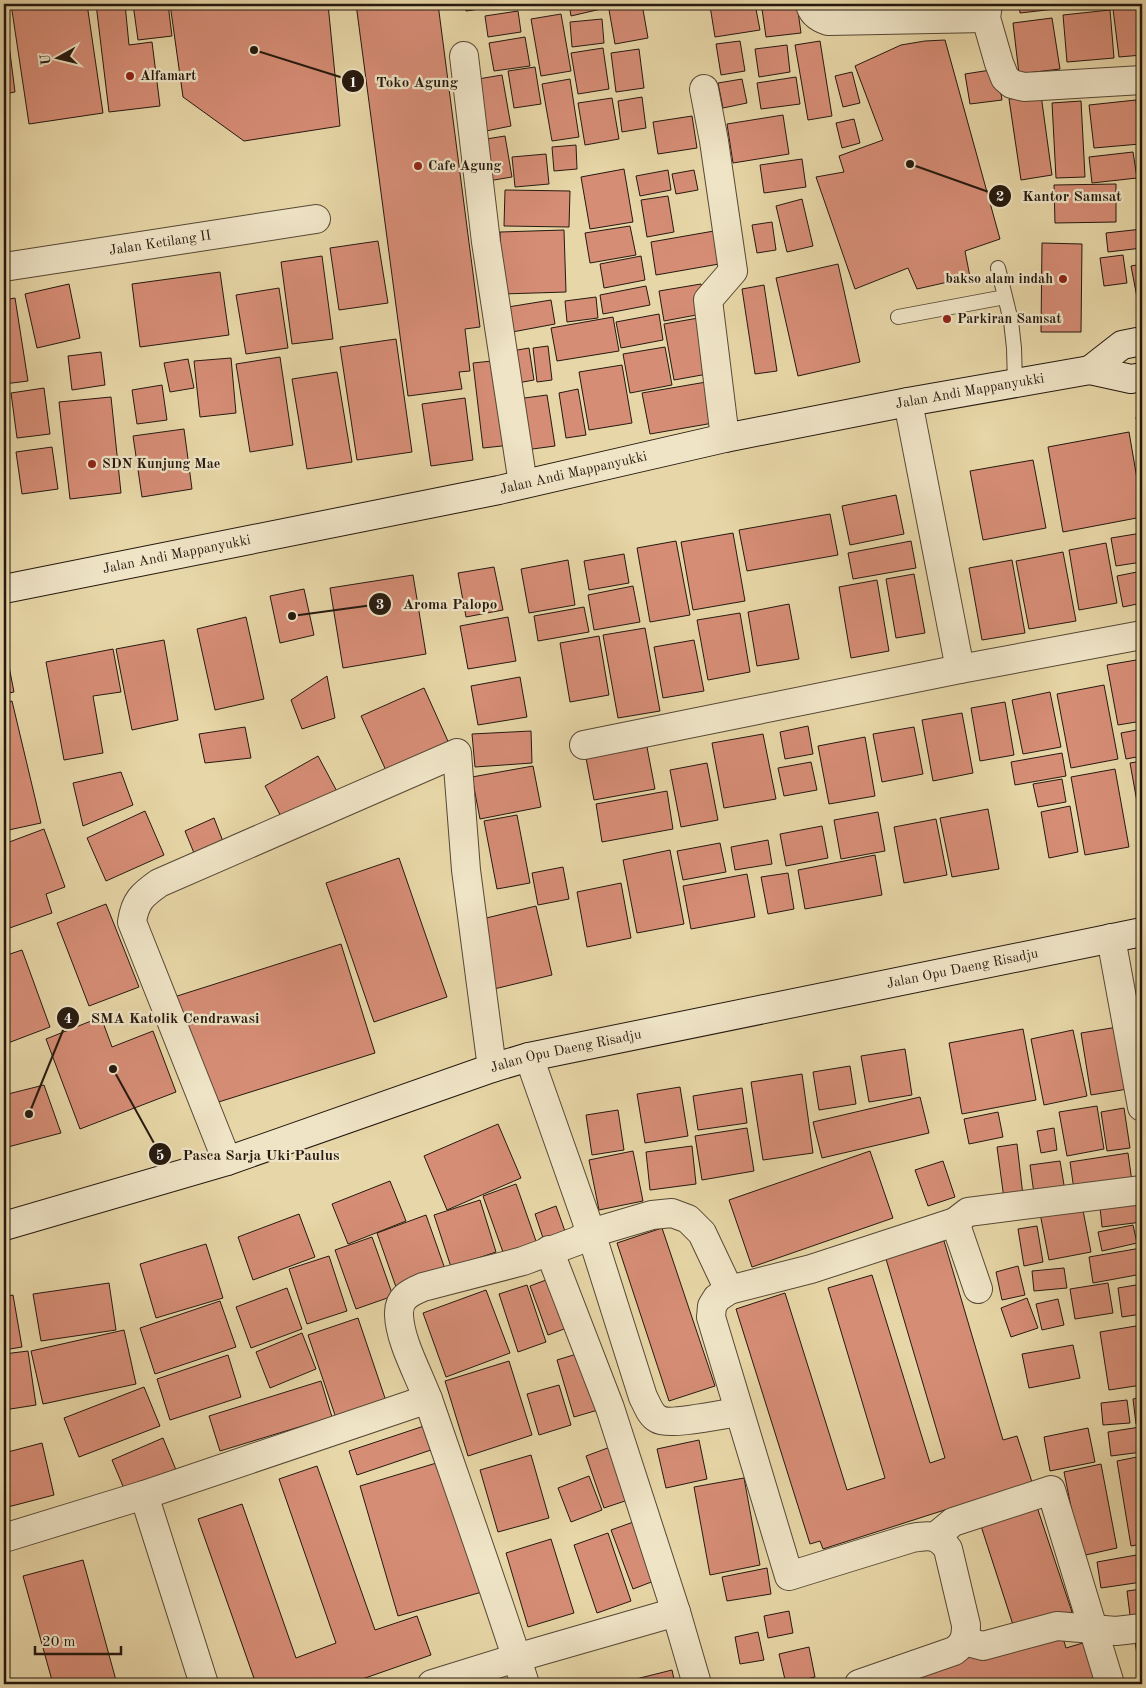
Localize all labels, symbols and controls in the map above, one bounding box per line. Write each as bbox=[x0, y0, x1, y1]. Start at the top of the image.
north arrow bbox=[32, 32, 82, 82]
text: U bbox=[38, 53, 54, 66]
callout: Toko Agung bbox=[341, 66, 468, 96]
place label: Alfamart bbox=[140, 69, 196, 83]
marker: Alfamart bbox=[124, 70, 136, 82]
text: 1 bbox=[349, 76, 357, 91]
text: Toko Agung bbox=[376, 76, 459, 91]
place label: Cafe Agung bbox=[428, 159, 502, 173]
marker: Cafe Agung bbox=[412, 160, 424, 172]
callout: Kantor Samsat bbox=[987, 181, 1132, 211]
text: 2 bbox=[996, 190, 1004, 205]
text: Kantor Samsat bbox=[1022, 190, 1122, 205]
street label: Jalan Ketilang II bbox=[108, 228, 212, 258]
place label: bakso alam indah bbox=[946, 272, 1053, 286]
marker: bakso alam indah bbox=[1057, 273, 1069, 285]
place label: Parkiran Samsat bbox=[957, 312, 1062, 326]
marker: Parkiran Samsat bbox=[941, 313, 953, 325]
street label: Jalan Andi Mappanyukki bbox=[894, 371, 1046, 411]
street label: Jalan Andi Mappanyukki bbox=[498, 449, 649, 497]
place label: SDN Kunjung Mae bbox=[102, 457, 220, 471]
marker: SDN Kunjung Mae bbox=[86, 458, 98, 470]
street label: Jalan Andi Mappanyukki bbox=[101, 533, 252, 576]
callout: Aroma Palopo bbox=[368, 589, 508, 619]
text: 3 bbox=[376, 598, 384, 613]
text: Aroma Palopo bbox=[403, 598, 497, 613]
street label: Jalan Opu Daeng Risadju bbox=[885, 946, 1040, 991]
callout: SMA Katolik Cendrawasi bbox=[55, 1003, 269, 1033]
text: 4 bbox=[64, 1012, 72, 1027]
text: SMA Katolik Cendrawasi bbox=[91, 1012, 259, 1027]
street label: Jalan Opu Daeng Risadju bbox=[489, 1027, 643, 1075]
callout: Pasca Sarja Uki Paulus bbox=[147, 1139, 349, 1169]
text: 5 bbox=[156, 1149, 164, 1164]
text: Pasca Sarja Uki Paulus bbox=[183, 1149, 339, 1164]
scale bar bbox=[35, 1623, 121, 1655]
text: 20 m bbox=[42, 1635, 76, 1650]

